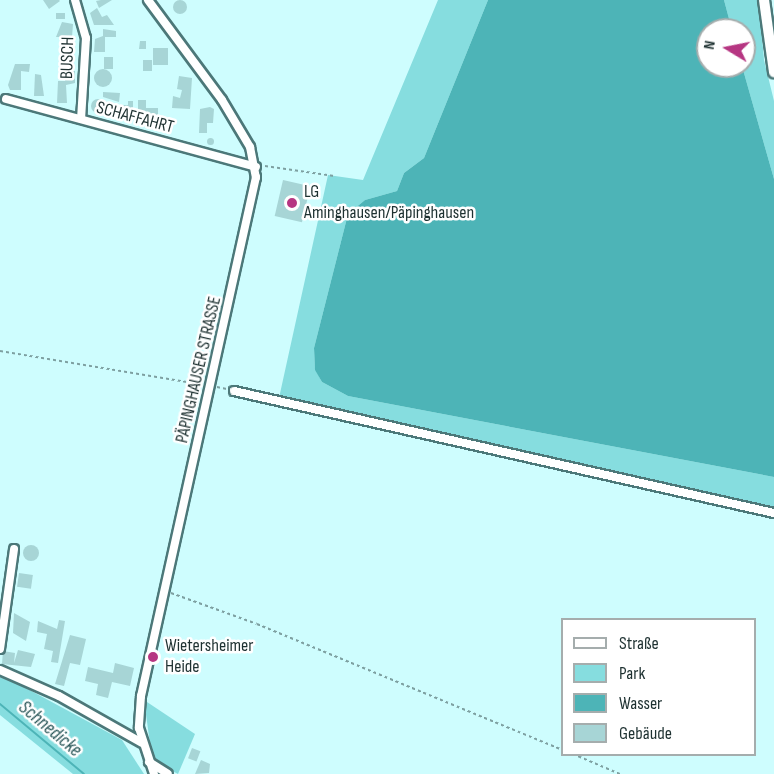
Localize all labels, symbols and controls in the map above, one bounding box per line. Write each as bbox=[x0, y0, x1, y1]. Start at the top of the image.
north arrow bbox=[696, 18, 756, 78]
street label: BUSCH bbox=[56, 36, 80, 80]
text: N bbox=[700, 39, 720, 51]
street label: SCHAFFAHRT bbox=[94, 97, 176, 139]
place label: LG Aminghausen/Päpinghausen bbox=[304, 182, 474, 224]
marker: LG Aminghausen/Päpinghausen bbox=[285, 196, 299, 210]
street label: PÄPINGHAUSER STRASSE bbox=[172, 295, 226, 445]
legend bbox=[561, 618, 756, 756]
text: Straße bbox=[619, 633, 659, 654]
place label: Wietersheimer Heide bbox=[165, 636, 253, 678]
marker: Wietersheimer Heide bbox=[146, 650, 160, 664]
text: Park bbox=[619, 663, 645, 684]
text: Wasser bbox=[619, 693, 662, 714]
water label: Schnedicke bbox=[13, 696, 87, 762]
text: Gebäude bbox=[619, 723, 672, 744]

